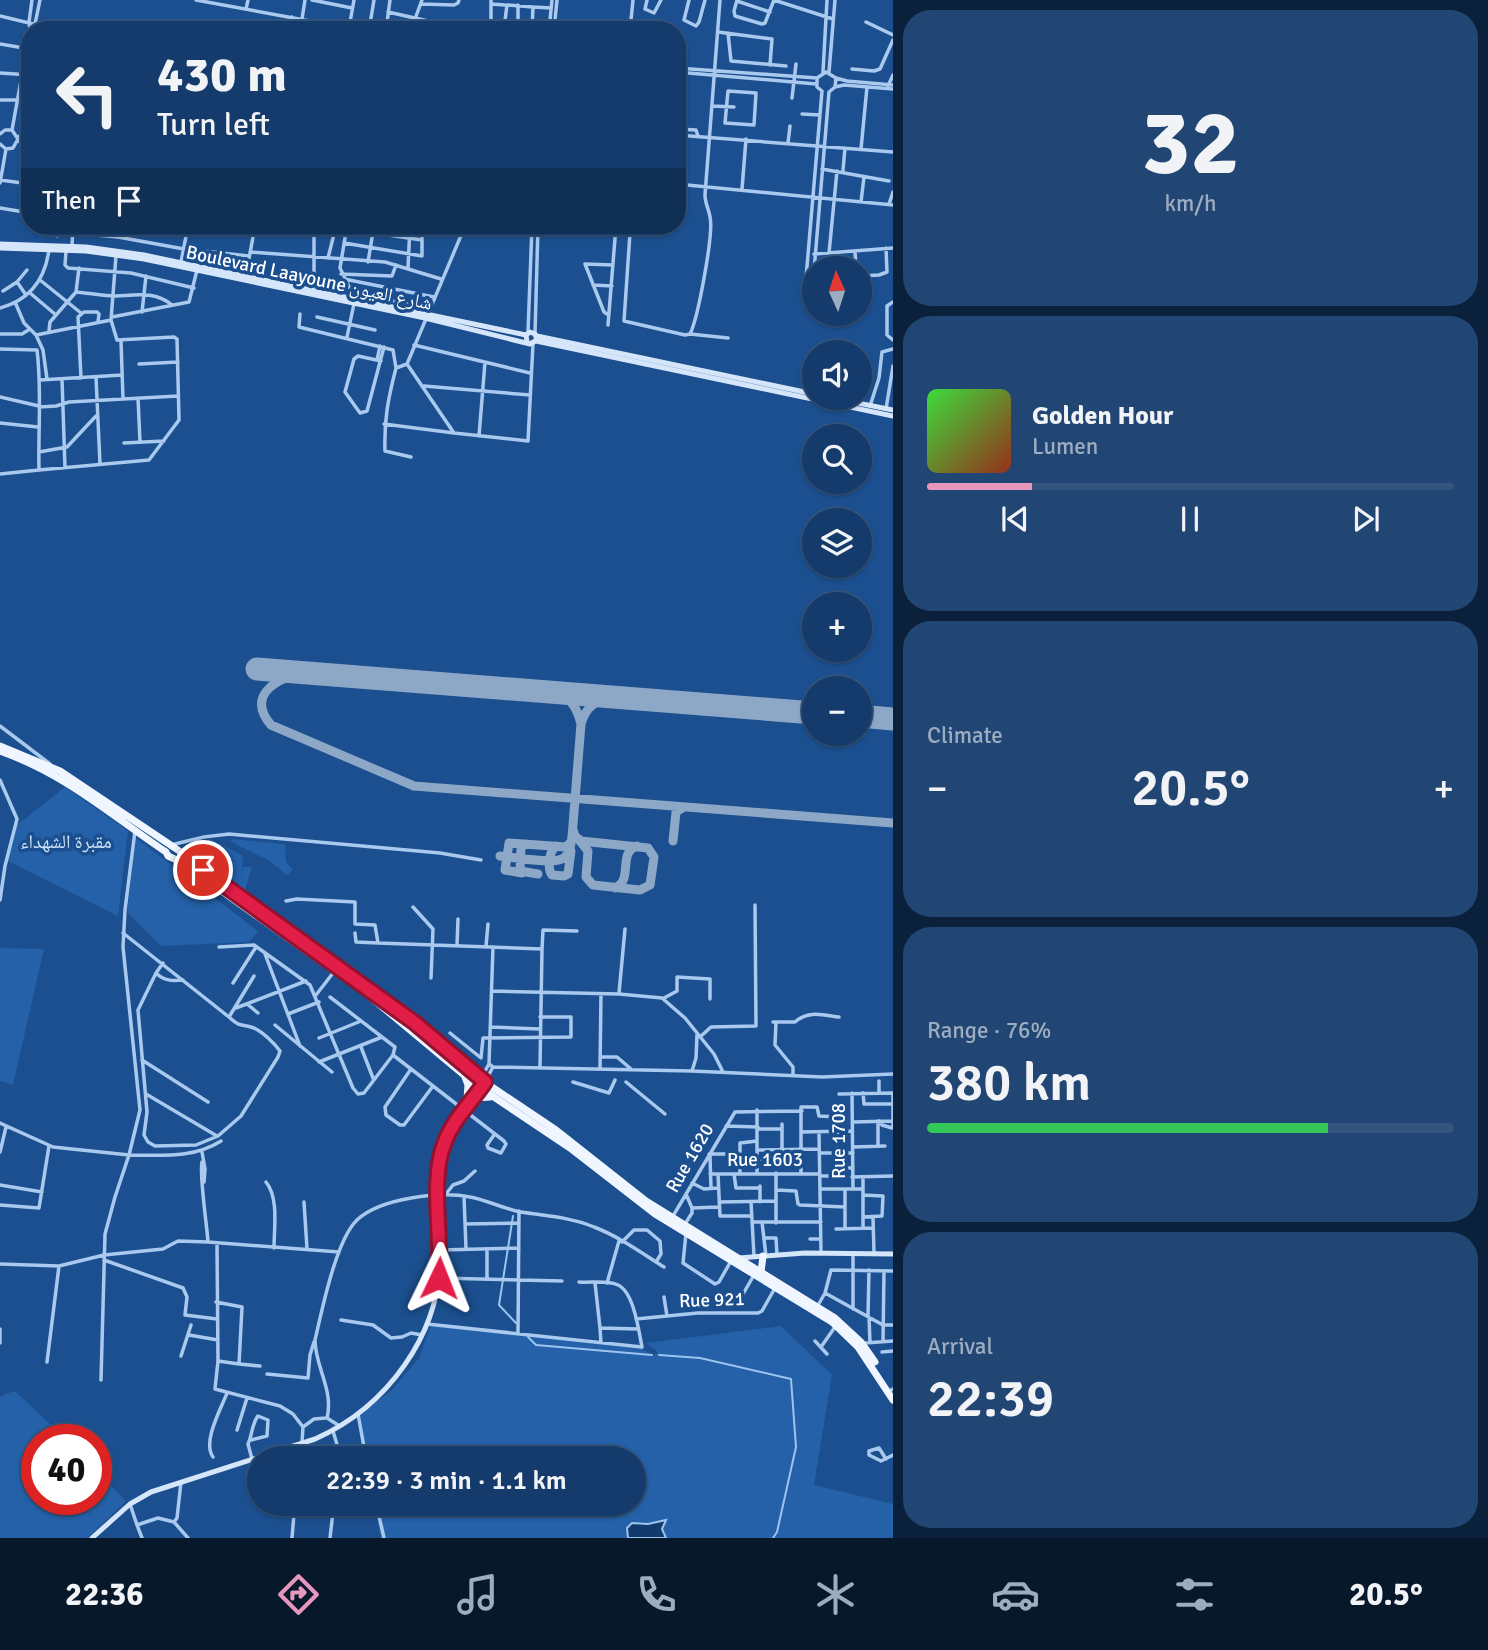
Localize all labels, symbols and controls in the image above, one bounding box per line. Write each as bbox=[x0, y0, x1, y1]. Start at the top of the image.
text: 430 m bbox=[157, 45, 287, 105]
icon: left bbox=[42, 49, 133, 140]
text: 32 bbox=[1141, 87, 1240, 200]
text: Turn left bbox=[157, 105, 270, 144]
icon: arrive bbox=[110, 182, 148, 220]
text: Then bbox=[42, 185, 96, 217]
text: km/h bbox=[1164, 189, 1217, 218]
street label: Boulevard Laayoune شارع العيون bbox=[184, 240, 434, 316]
north arrow bbox=[802, 256, 872, 326]
map controls bbox=[802, 256, 872, 746]
button: sound bbox=[802, 340, 872, 410]
text: Golden Hour bbox=[1032, 400, 1173, 432]
button: search bbox=[802, 424, 872, 494]
text: Lumen bbox=[1032, 432, 1098, 461]
icon: previous bbox=[996, 500, 1034, 538]
icon: pause bbox=[1171, 500, 1209, 538]
icon: next bbox=[1347, 500, 1385, 538]
button: layers bbox=[802, 508, 872, 578]
button: + bbox=[802, 592, 872, 662]
button: − bbox=[802, 676, 872, 746]
text: Climate bbox=[927, 721, 1003, 750]
text: 20.5° bbox=[1131, 756, 1250, 820]
text: − bbox=[927, 765, 948, 812]
text: + bbox=[1433, 765, 1454, 812]
park label: مقبرة الشهداء bbox=[20, 830, 112, 854]
pin bbox=[173, 840, 233, 900]
icon: arrive bbox=[184, 851, 222, 889]
text: Range · 76% bbox=[927, 1016, 1051, 1045]
text: 380 km bbox=[927, 1051, 1091, 1115]
street label: Rue 1708 bbox=[827, 1103, 851, 1179]
street label: Rue 1620 bbox=[661, 1119, 719, 1197]
street label: Rue 1603 bbox=[727, 1148, 803, 1172]
position arrow bbox=[402, 1241, 476, 1315]
street label: Rue 921 bbox=[679, 1287, 745, 1313]
text: Arrival bbox=[927, 1332, 993, 1361]
text: 22:39 bbox=[927, 1367, 1054, 1431]
speed limit sign: 40 bbox=[21, 1424, 112, 1515]
text: 22:39 · 3 min · 1.1 km bbox=[326, 1465, 567, 1497]
icon: directions bbox=[274, 1570, 323, 1619]
icon: music bbox=[453, 1570, 502, 1619]
icon: phone bbox=[632, 1570, 681, 1619]
icon: climate bbox=[811, 1570, 860, 1619]
icon: car bbox=[991, 1570, 1040, 1619]
icon: filters bbox=[1170, 1570, 1219, 1619]
text: 22:36 bbox=[65, 1575, 144, 1614]
text: 20.5° bbox=[1349, 1575, 1423, 1614]

